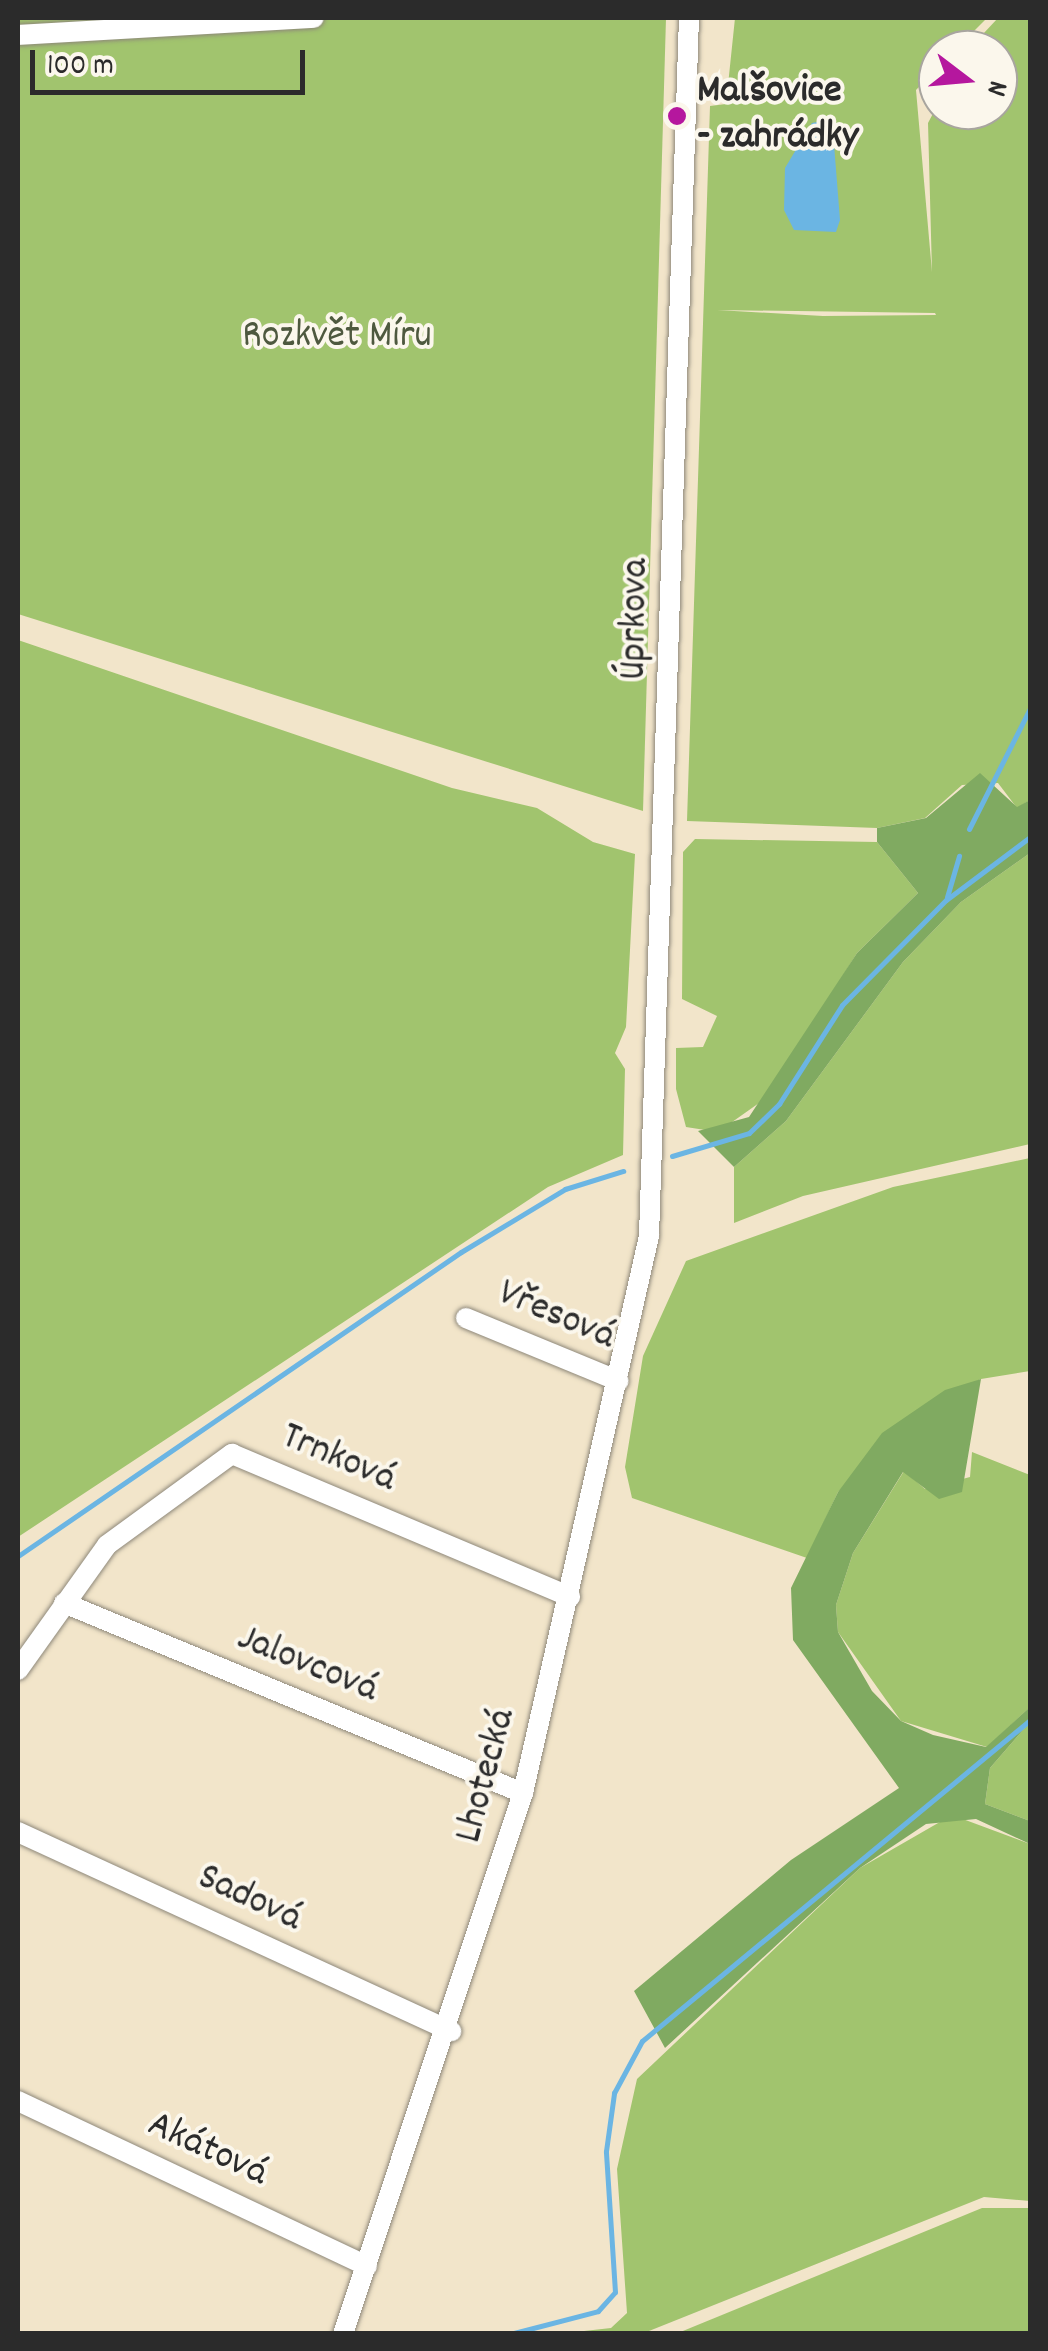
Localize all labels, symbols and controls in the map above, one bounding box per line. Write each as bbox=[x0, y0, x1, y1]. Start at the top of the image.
scale bar bbox=[35, 30, 310, 92]
north arrow bbox=[918, 30, 1018, 130]
text: 100 m bbox=[47, 46, 114, 89]
place label: Malšovice - zahrádky bbox=[697, 69, 858, 163]
text: N bbox=[974, 76, 1016, 100]
marker: Malšovice - zahrádky bbox=[666, 105, 688, 127]
park label: Rozkvět Míru bbox=[242, 314, 432, 362]
street label: Úprkova bbox=[612, 558, 662, 680]
street label: Vřesová bbox=[490, 1271, 622, 1363]
street label: Trnková bbox=[273, 1414, 403, 1506]
street label: Jalovcová bbox=[229, 1616, 385, 1716]
street label: Lhotecká bbox=[447, 1703, 529, 1849]
street label: Sadová bbox=[189, 1855, 309, 1945]
street label: Akátová bbox=[139, 2102, 275, 2200]

